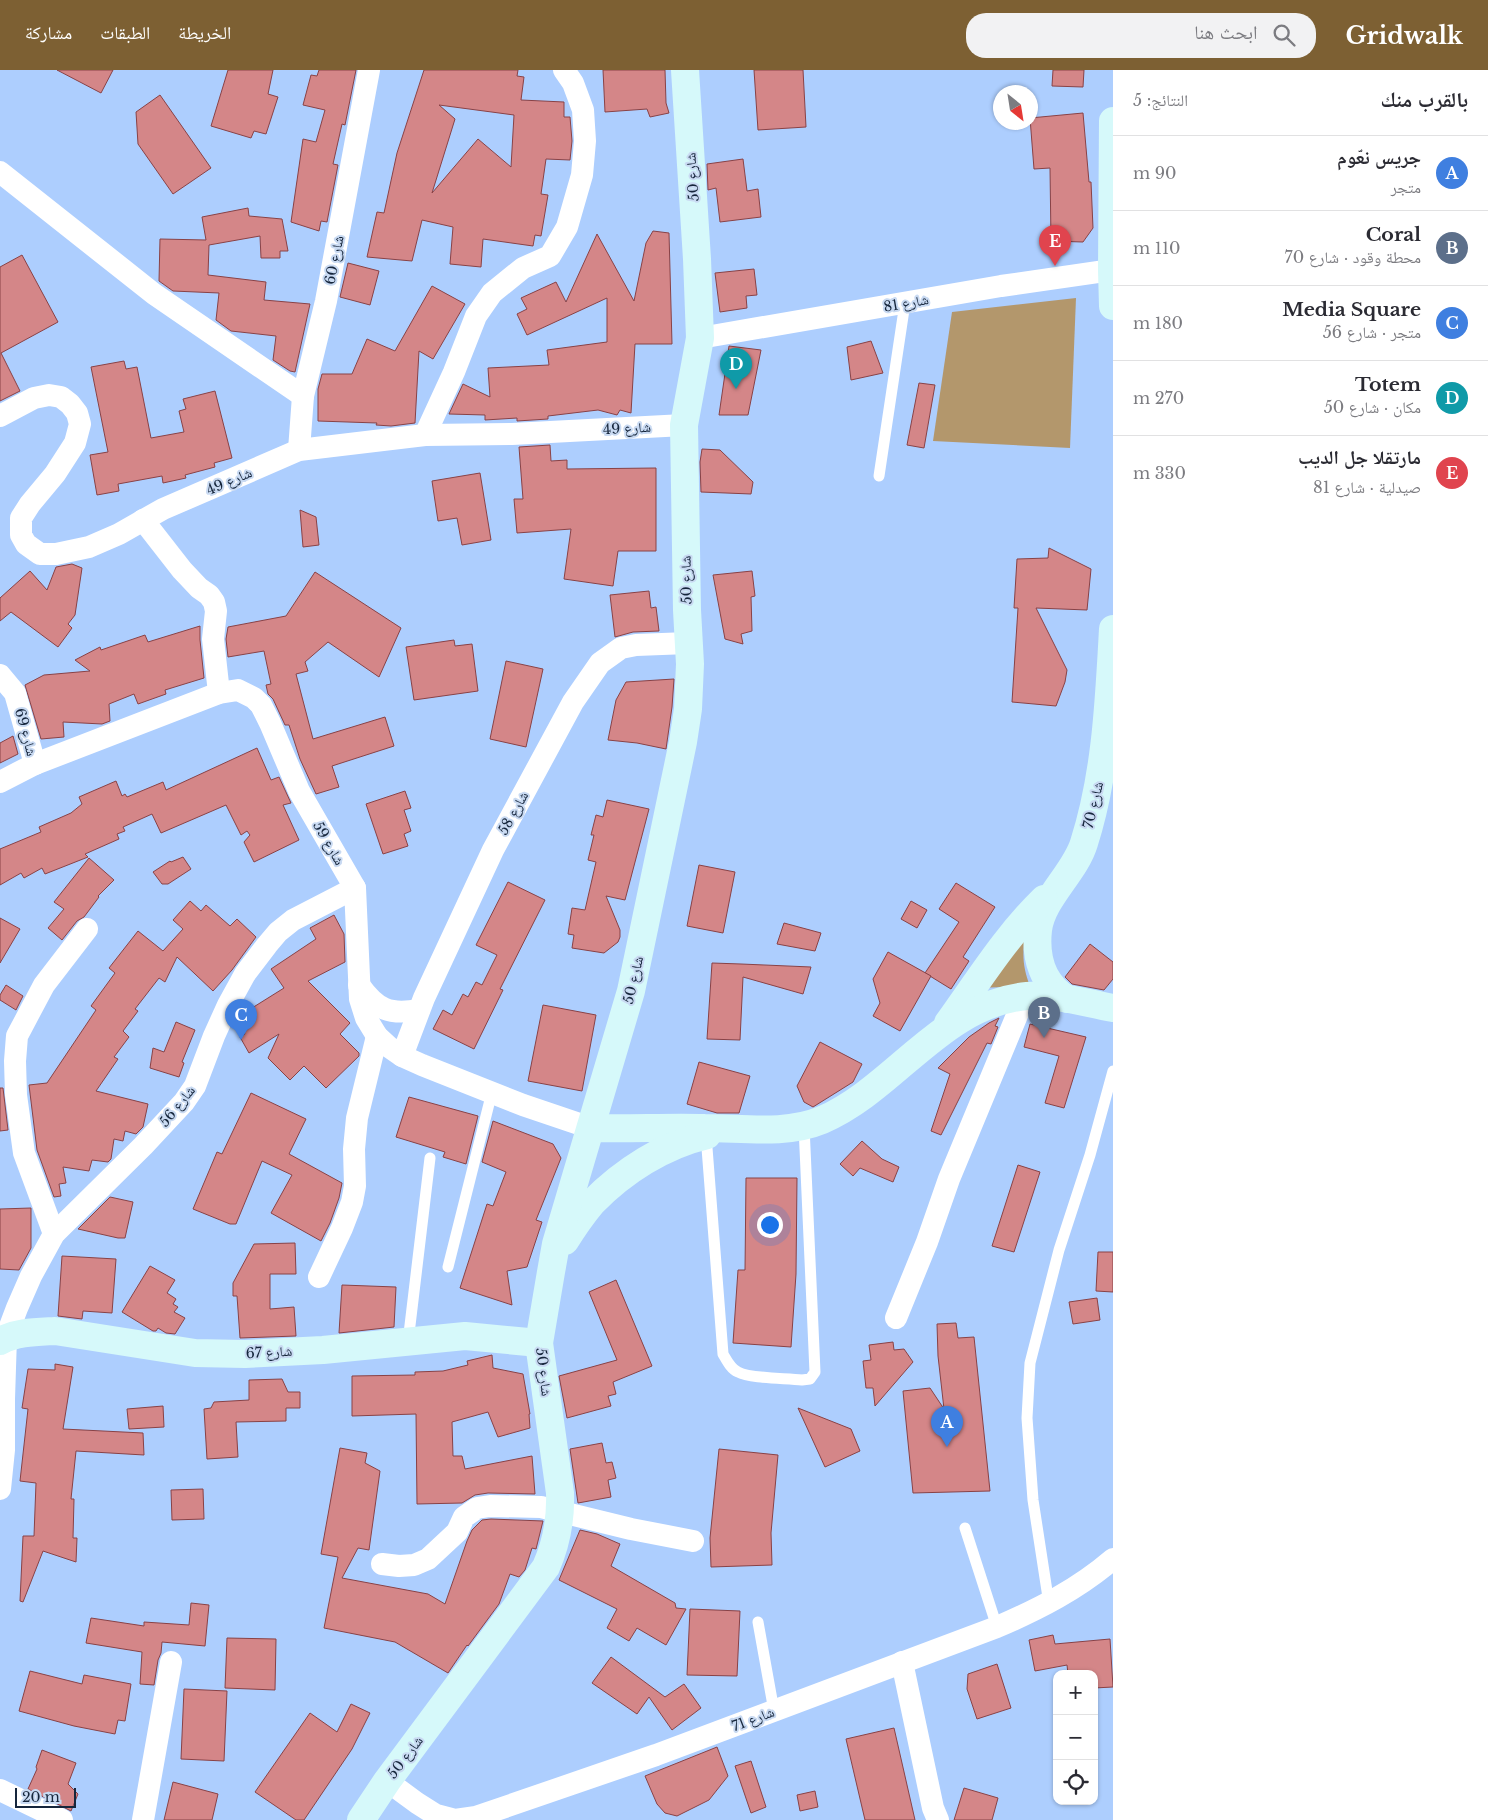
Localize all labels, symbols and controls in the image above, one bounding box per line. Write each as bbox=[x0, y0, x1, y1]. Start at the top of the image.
search box bbox=[966, 13, 1316, 58]
text: ابحث هنا bbox=[1194, 21, 1258, 44]
icon: search bbox=[1270, 21, 1298, 49]
text: Gridwalk bbox=[1346, 21, 1463, 50]
text: مشاركة bbox=[25, 22, 72, 44]
text: الطبقات bbox=[100, 22, 150, 44]
text: الخريطة bbox=[178, 22, 231, 44]
north arrow bbox=[993, 85, 1038, 130]
text: بالقرب منك bbox=[1380, 87, 1468, 113]
text: النتائج: 5 bbox=[1133, 90, 1188, 110]
text: جريس نعّوم bbox=[1337, 146, 1421, 169]
street label: شارع 50 bbox=[681, 152, 704, 202]
text: 90 m bbox=[1133, 163, 1176, 183]
text: A bbox=[1446, 163, 1458, 183]
text: متجر bbox=[1391, 177, 1421, 197]
text: Coral bbox=[1366, 223, 1421, 246]
pin: E bbox=[1039, 225, 1071, 266]
street label: شارع 60 bbox=[320, 234, 349, 286]
text: 110 m bbox=[1133, 238, 1180, 258]
text: B bbox=[1446, 238, 1458, 258]
text: محطة وقود · شارع 70 bbox=[1285, 247, 1421, 267]
street label: شارع 81 bbox=[882, 290, 930, 317]
text: Media Square bbox=[1282, 298, 1421, 321]
text: 180 m bbox=[1133, 313, 1183, 333]
text: C bbox=[1445, 313, 1459, 333]
text: متجر · شارع 56 bbox=[1323, 322, 1421, 342]
pin: D bbox=[720, 348, 752, 389]
text: Totem bbox=[1355, 373, 1421, 396]
text: 270 m bbox=[1133, 388, 1184, 408]
text: D bbox=[1445, 388, 1459, 408]
text: مكان · شارع 50 bbox=[1324, 397, 1421, 417]
street label: شارع 49 bbox=[603, 418, 651, 439]
text: مارتقلا جل الديب bbox=[1298, 446, 1421, 469]
street label: شارع 49 bbox=[203, 463, 255, 500]
text: 330 m bbox=[1133, 463, 1186, 483]
text: E bbox=[1446, 463, 1458, 483]
text: صيدلية · شارع 81 bbox=[1313, 477, 1421, 497]
street label: شارع 50 bbox=[677, 556, 696, 604]
street label: شارع 69 bbox=[10, 706, 41, 758]
street label: شارع 70 bbox=[1079, 780, 1108, 830]
street label: شارع 58 bbox=[494, 788, 533, 838]
street label: شارع 59 bbox=[308, 818, 349, 869]
street label: شارع 50 bbox=[619, 954, 648, 1006]
pin: B bbox=[1028, 997, 1060, 1038]
pin: C bbox=[225, 999, 257, 1040]
street label: شارع 56 bbox=[155, 1082, 200, 1131]
your location bbox=[757, 1212, 783, 1238]
street label: شارع 67 bbox=[245, 1342, 293, 1363]
street label: شارع 50 bbox=[531, 1347, 556, 1397]
pin: A bbox=[931, 1406, 963, 1447]
map controls bbox=[1053, 1670, 1098, 1805]
button: + bbox=[1053, 1670, 1098, 1715]
street label: شارع 71 bbox=[729, 1703, 777, 1736]
button: − bbox=[1053, 1715, 1098, 1760]
street label: شارع 50 bbox=[383, 1732, 428, 1782]
button: locate bbox=[1053, 1760, 1098, 1805]
scale bar bbox=[15, 1785, 76, 1808]
text: 20 m bbox=[22, 1788, 60, 1806]

